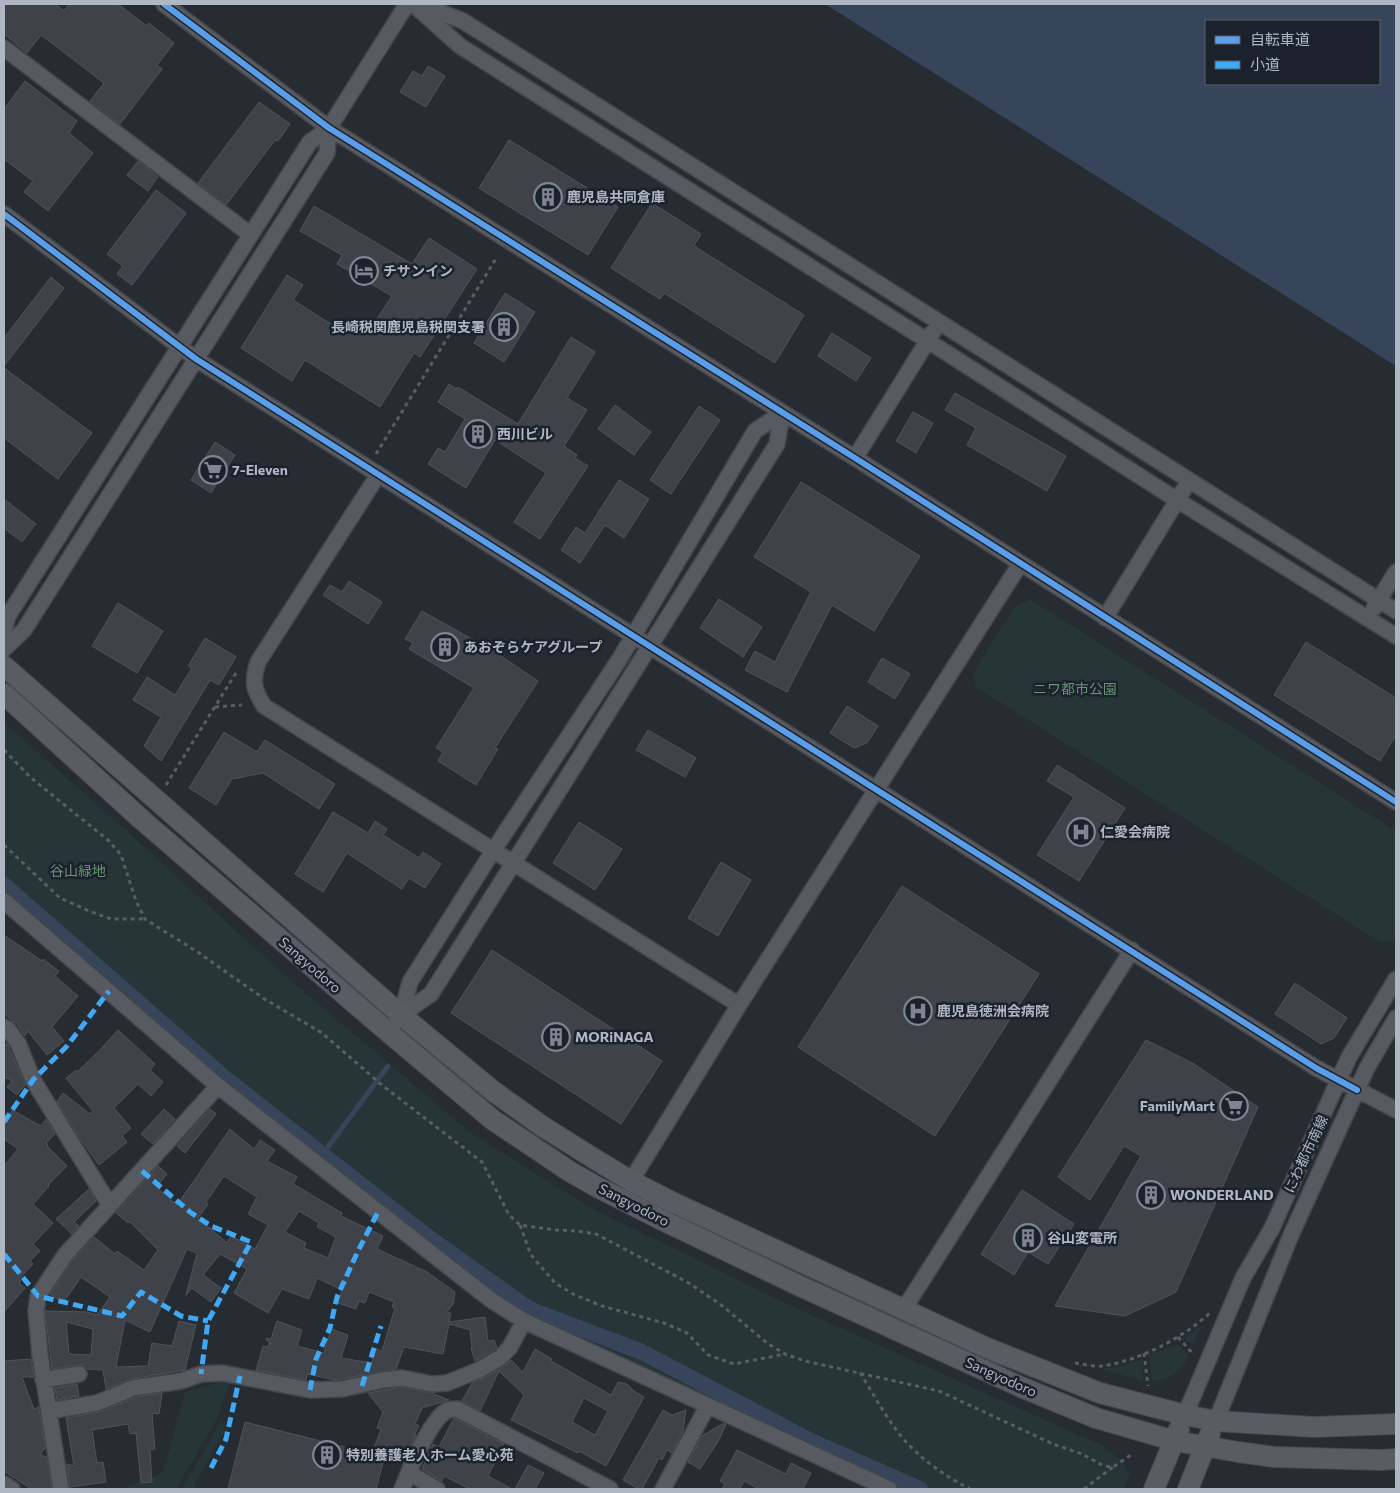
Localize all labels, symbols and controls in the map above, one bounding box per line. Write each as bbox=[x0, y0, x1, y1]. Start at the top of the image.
legend bbox=[1205, 20, 1380, 85]
text: 自転車道 bbox=[1250, 30, 1310, 48]
text: 小道 bbox=[1250, 55, 1280, 73]
building icon: 鹿児島共同倉庫 bbox=[533, 182, 563, 212]
place label: 鹿児島共同倉庫 bbox=[567, 188, 665, 205]
hotel icon: チサンイン bbox=[349, 256, 379, 286]
place label: チサンイン bbox=[383, 262, 453, 279]
building icon: 長崎税関鹿児島税関支署 bbox=[489, 312, 519, 342]
place label: 長崎税関鹿児島税関支署 bbox=[331, 318, 485, 335]
building icon: 西川ビル bbox=[463, 419, 493, 449]
place label: 西川ビル bbox=[497, 425, 553, 442]
supermarket icon: 7-Eleven bbox=[198, 455, 228, 485]
place label: 7-Eleven bbox=[232, 461, 288, 478]
building icon: あおぞらケアグループ bbox=[430, 632, 460, 662]
place label: あおぞらケアグループ bbox=[464, 638, 602, 655]
park label: ニワ都市公園 bbox=[1033, 680, 1117, 697]
hospital icon: 仁愛会病院 bbox=[1066, 817, 1096, 847]
place label: 仁愛会病院 bbox=[1100, 823, 1170, 840]
park label: 谷山緑地 bbox=[50, 862, 106, 879]
street label: Sangyodoro bbox=[276, 933, 345, 996]
hospital icon: 鹿児島徳洲会病院 bbox=[903, 996, 933, 1026]
place label: 鹿児島徳洲会病院 bbox=[937, 1002, 1049, 1019]
building icon: MORiNAGA bbox=[541, 1022, 571, 1052]
place label: MORiNAGA bbox=[575, 1028, 654, 1045]
supermarket icon: FamilyMart bbox=[1219, 1091, 1249, 1121]
place label: FamilyMart bbox=[1140, 1097, 1215, 1114]
street label: にわ都市南線 bbox=[1280, 1112, 1331, 1195]
street label: Sangyodoro bbox=[596, 1180, 672, 1230]
building icon: WONDERLAND bbox=[1136, 1180, 1166, 1210]
place label: WONDERLAND bbox=[1170, 1186, 1274, 1203]
building icon: 谷山変電所 bbox=[1013, 1223, 1043, 1253]
place label: 谷山変電所 bbox=[1047, 1229, 1117, 1246]
street label: Sangyodoro bbox=[963, 1353, 1040, 1400]
building icon: 特別養護老人ホーム愛心苑 bbox=[312, 1440, 342, 1470]
place label: 特別養護老人ホーム愛心苑 bbox=[346, 1446, 514, 1463]

